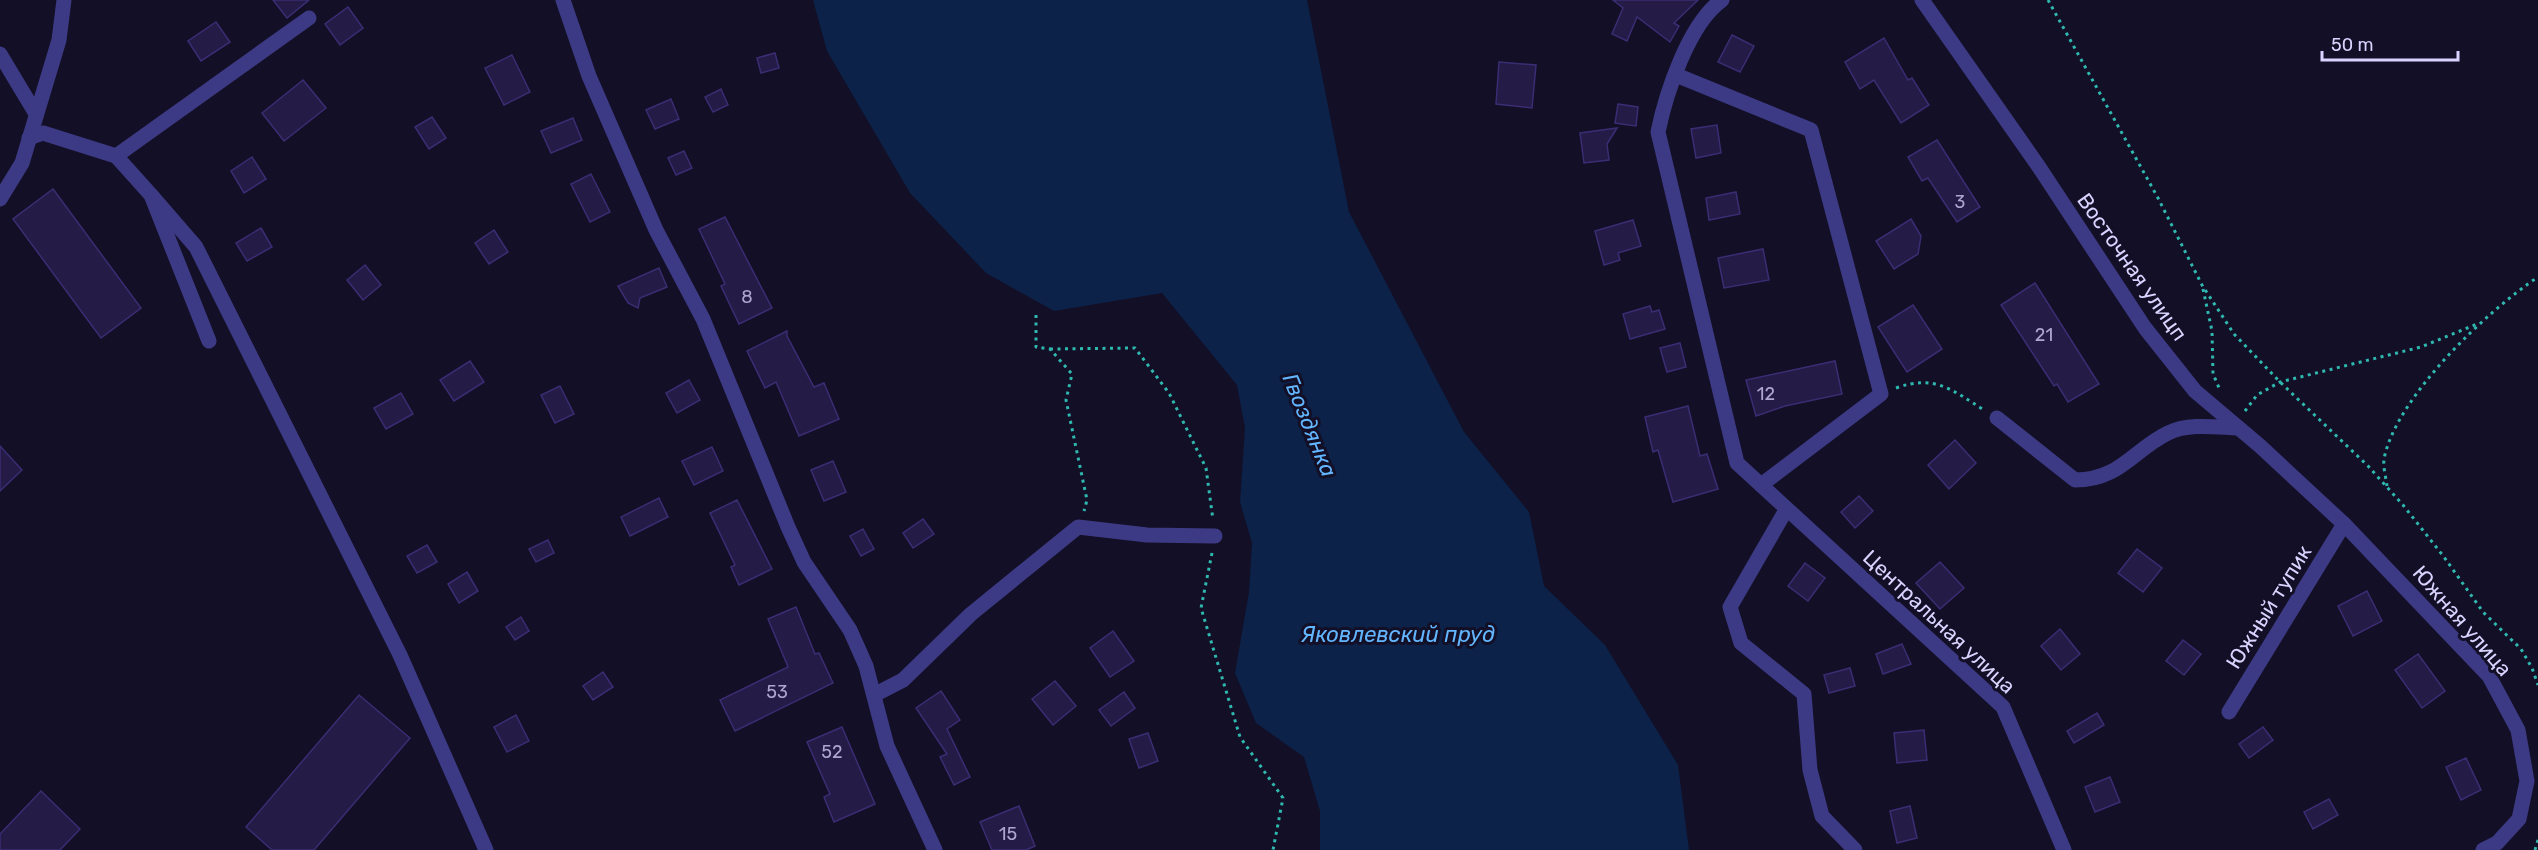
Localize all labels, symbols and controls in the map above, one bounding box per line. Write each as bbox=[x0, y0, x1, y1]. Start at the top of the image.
scale bar bbox=[2322, 24, 2458, 62]
text: 50 m bbox=[2331, 34, 2374, 56]
street label: Восточная улицп bbox=[2072, 188, 2193, 345]
house number: 3 bbox=[1955, 191, 1965, 213]
house number: 8 bbox=[741, 286, 753, 308]
house number: 21 bbox=[2035, 324, 2053, 346]
water label: Гвоздянка bbox=[1277, 370, 1342, 481]
house number: 12 bbox=[1757, 383, 1775, 405]
street label: Южный тупик bbox=[2221, 540, 2317, 673]
street label: Центральная улица bbox=[1858, 545, 2021, 699]
street label: Южная улица bbox=[2408, 560, 2517, 681]
water label: Яковлевский пруд bbox=[1301, 621, 1495, 648]
house number: 53 bbox=[766, 681, 788, 703]
house number: 52 bbox=[821, 741, 843, 763]
house number: 15 bbox=[999, 823, 1017, 845]

